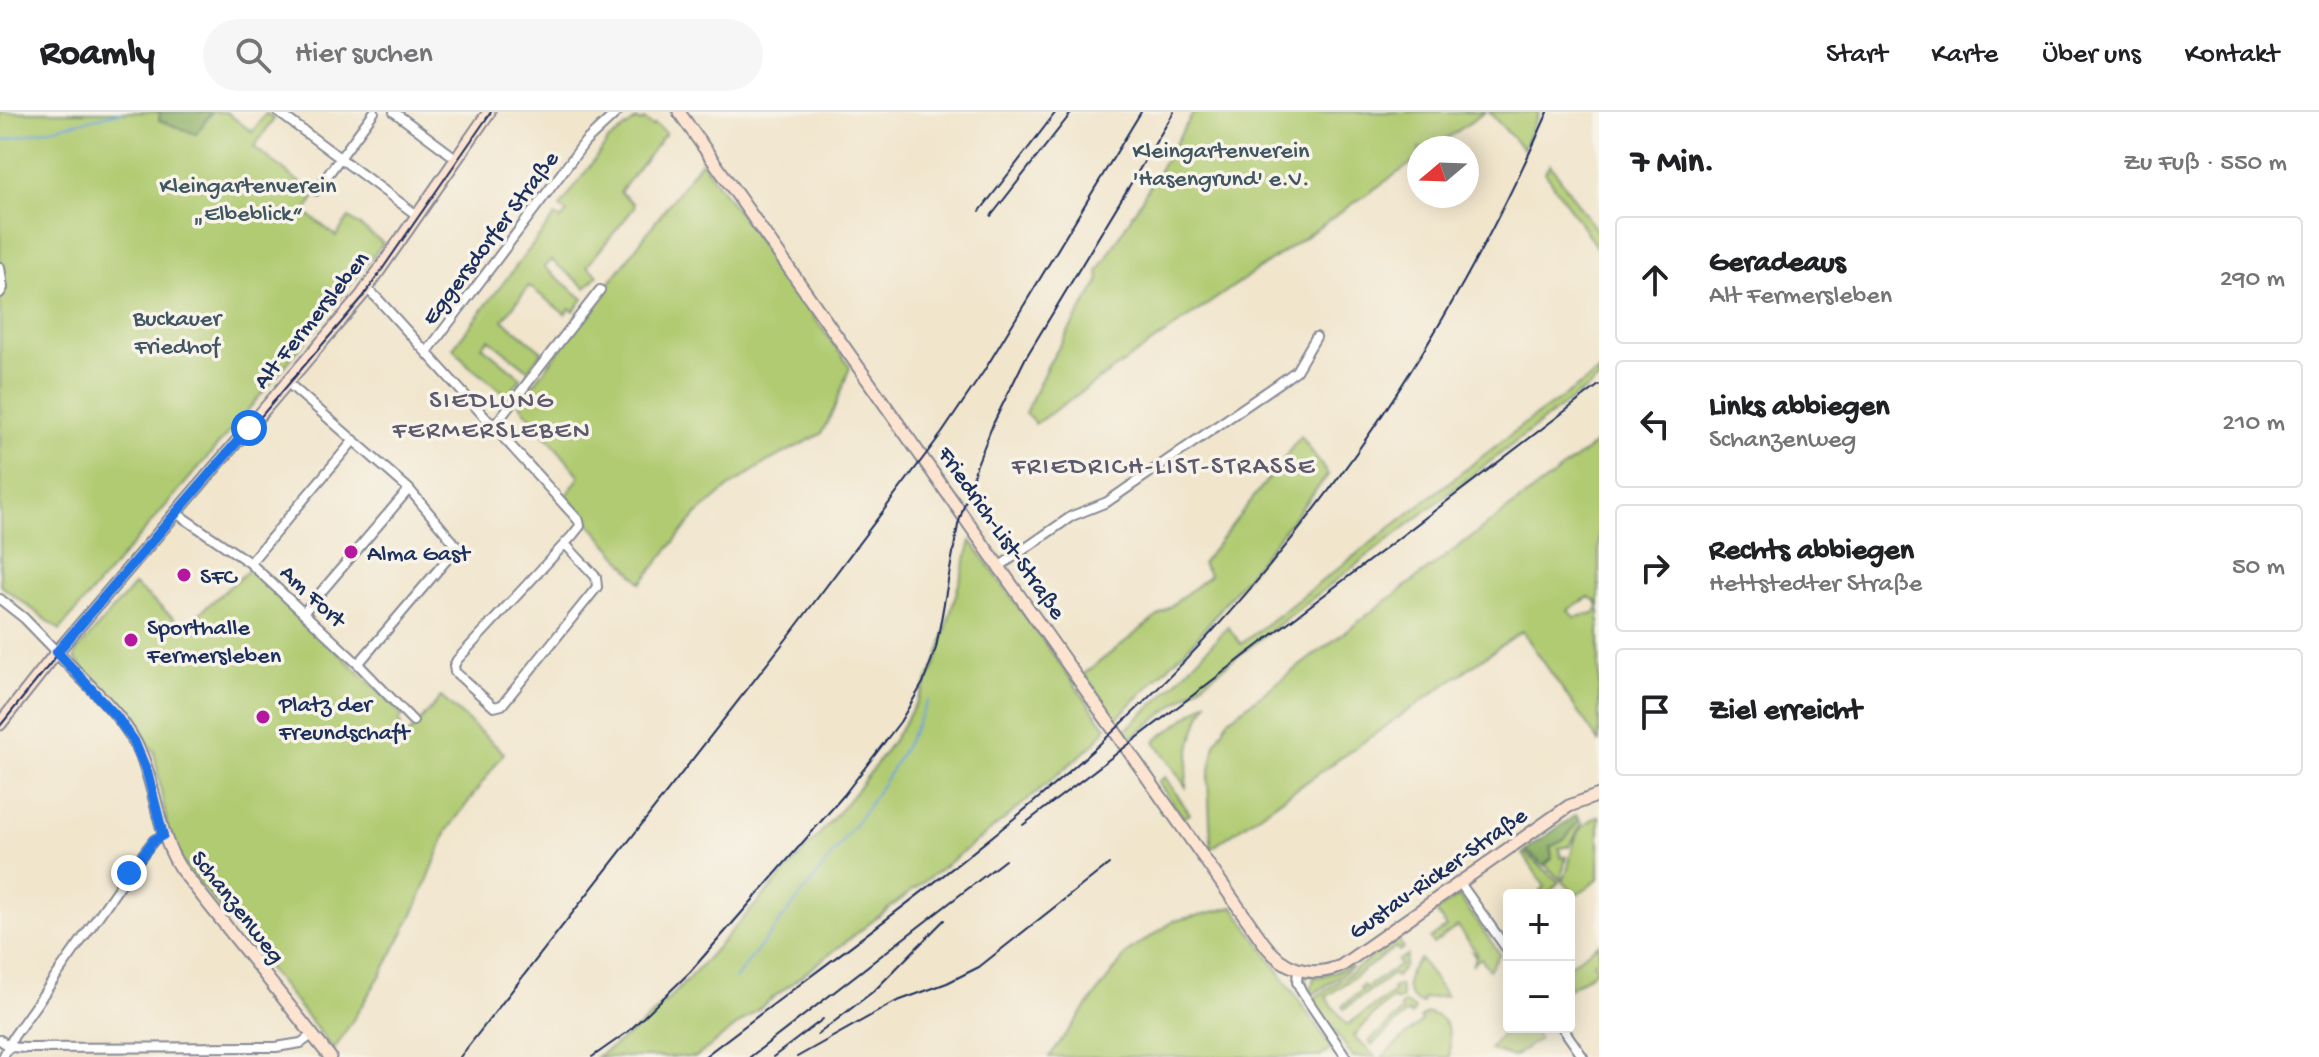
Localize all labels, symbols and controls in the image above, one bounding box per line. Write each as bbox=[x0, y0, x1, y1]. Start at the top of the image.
search box bbox=[203, 19, 763, 91]
text: Roamly bbox=[40, 33, 155, 77]
icon: search bbox=[231, 33, 275, 77]
text: Hier suchen bbox=[295, 38, 433, 73]
text: Start bbox=[1826, 39, 1887, 72]
text: Karte bbox=[1931, 39, 1998, 72]
text: Über uns bbox=[2042, 39, 2141, 72]
text: Kontakt bbox=[2185, 39, 2279, 72]
north arrow bbox=[1407, 136, 1479, 208]
park label: Kleingartenverein 'Hasengrund' e.V. bbox=[1132, 138, 1310, 195]
text: 7 Min. bbox=[1631, 144, 1715, 184]
street label: Eggersdorfer Straße bbox=[417, 146, 567, 332]
text: Zu Fuß · 550 m bbox=[2123, 149, 2287, 180]
park label: Kleingartenverein „Elbeblick“ bbox=[159, 173, 337, 230]
street label: Alt Fermersleben bbox=[248, 246, 378, 396]
text: Geradeaus bbox=[1709, 247, 1846, 282]
icon: ahead bbox=[1633, 258, 1677, 302]
text: 290 m bbox=[2220, 265, 2285, 296]
text: Alt Fermersleben bbox=[1709, 282, 1892, 313]
park label: Buckauer Friedhof bbox=[132, 306, 223, 363]
district label: SIEDLUNG FERMERSLEBEN bbox=[391, 387, 592, 448]
text: Links abbiegen bbox=[1709, 391, 1889, 426]
icon: left bbox=[1633, 402, 1677, 446]
text: 210 m bbox=[2222, 409, 2285, 440]
route start bbox=[231, 410, 267, 446]
text: Schanzenweg bbox=[1709, 426, 1856, 457]
street label: Friedrich-List-Straße bbox=[929, 441, 1071, 627]
district label: FRIEDRICH-LIST-STRASSE bbox=[1011, 453, 1316, 484]
text: Rechts abbiegen bbox=[1709, 535, 1914, 570]
place label: Alma Gast bbox=[367, 541, 472, 570]
marker: Alma Gast bbox=[342, 543, 360, 561]
icon: right bbox=[1633, 546, 1677, 590]
text: 50 m bbox=[2232, 553, 2285, 584]
street label: Am Fort bbox=[272, 560, 352, 637]
place label: SFC bbox=[200, 564, 238, 593]
marker: SFC bbox=[175, 566, 193, 584]
text: Hettstedter Straße bbox=[1709, 570, 1922, 601]
place label: Sporthalle Fermersleben bbox=[146, 615, 282, 672]
marker: Sporthalle Fermersleben bbox=[122, 631, 140, 649]
icon: arrive bbox=[1633, 690, 1677, 734]
place label: Platz der Freundschaft bbox=[278, 692, 411, 749]
text: Ziel erreicht bbox=[1709, 695, 1861, 730]
marker: Platz der Freundschaft bbox=[254, 708, 272, 726]
street label: Gustav-Ricker-Straße bbox=[1344, 802, 1534, 947]
street label: Schanzenweg bbox=[183, 846, 290, 971]
route end bbox=[111, 855, 147, 891]
map controls bbox=[1503, 889, 1575, 1033]
button: + bbox=[1503, 889, 1575, 961]
button: − bbox=[1503, 961, 1575, 1033]

